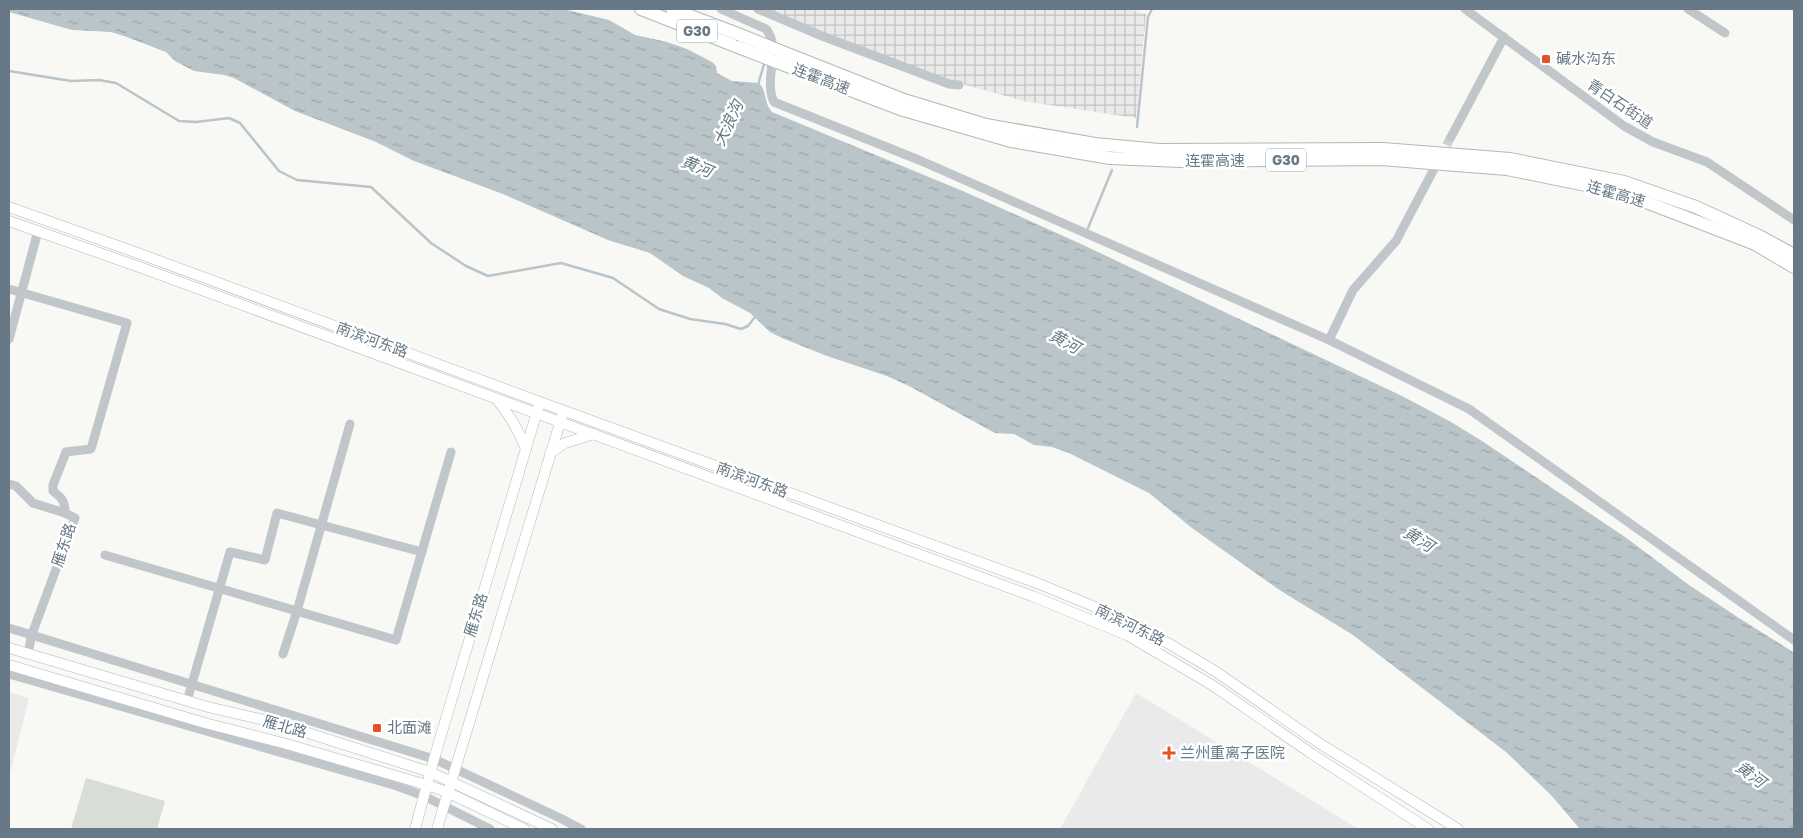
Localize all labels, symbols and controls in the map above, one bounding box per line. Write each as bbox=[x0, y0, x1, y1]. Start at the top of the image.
road number: G30 bbox=[677, 20, 717, 42]
place label: 碱水沟东 bbox=[1556, 49, 1616, 67]
marker: 碱水沟东 bbox=[1540, 53, 1552, 65]
street label: 连霍高速 bbox=[790, 59, 853, 97]
street label: 青白石街道 bbox=[1584, 75, 1657, 132]
water label: 大浪沟 bbox=[709, 95, 748, 149]
road number: G30 bbox=[1266, 148, 1306, 172]
water label: 黄河 bbox=[678, 151, 718, 182]
street label: 连霍高速 bbox=[1185, 151, 1245, 169]
street label: 连霍高速 bbox=[1585, 176, 1648, 210]
street label: 南滨河东路 bbox=[334, 318, 411, 360]
water label: 黄河 bbox=[1046, 324, 1086, 359]
street label: 南滨河东路 bbox=[714, 458, 791, 500]
street label: 雁东路 bbox=[48, 521, 79, 569]
water label: 黄河 bbox=[1400, 522, 1440, 558]
street label: 雁东路 bbox=[460, 591, 490, 639]
street label: 南滨河东路 bbox=[1093, 600, 1168, 649]
street label: 雁北路 bbox=[261, 711, 309, 741]
place label: 北面滩 bbox=[387, 718, 432, 736]
marker: 北面滩 bbox=[371, 722, 383, 734]
place label: 兰州重离子医院 bbox=[1180, 743, 1285, 761]
marker: 兰州重离子医院 bbox=[1162, 746, 1176, 760]
water label: 黄河 bbox=[1732, 756, 1772, 793]

